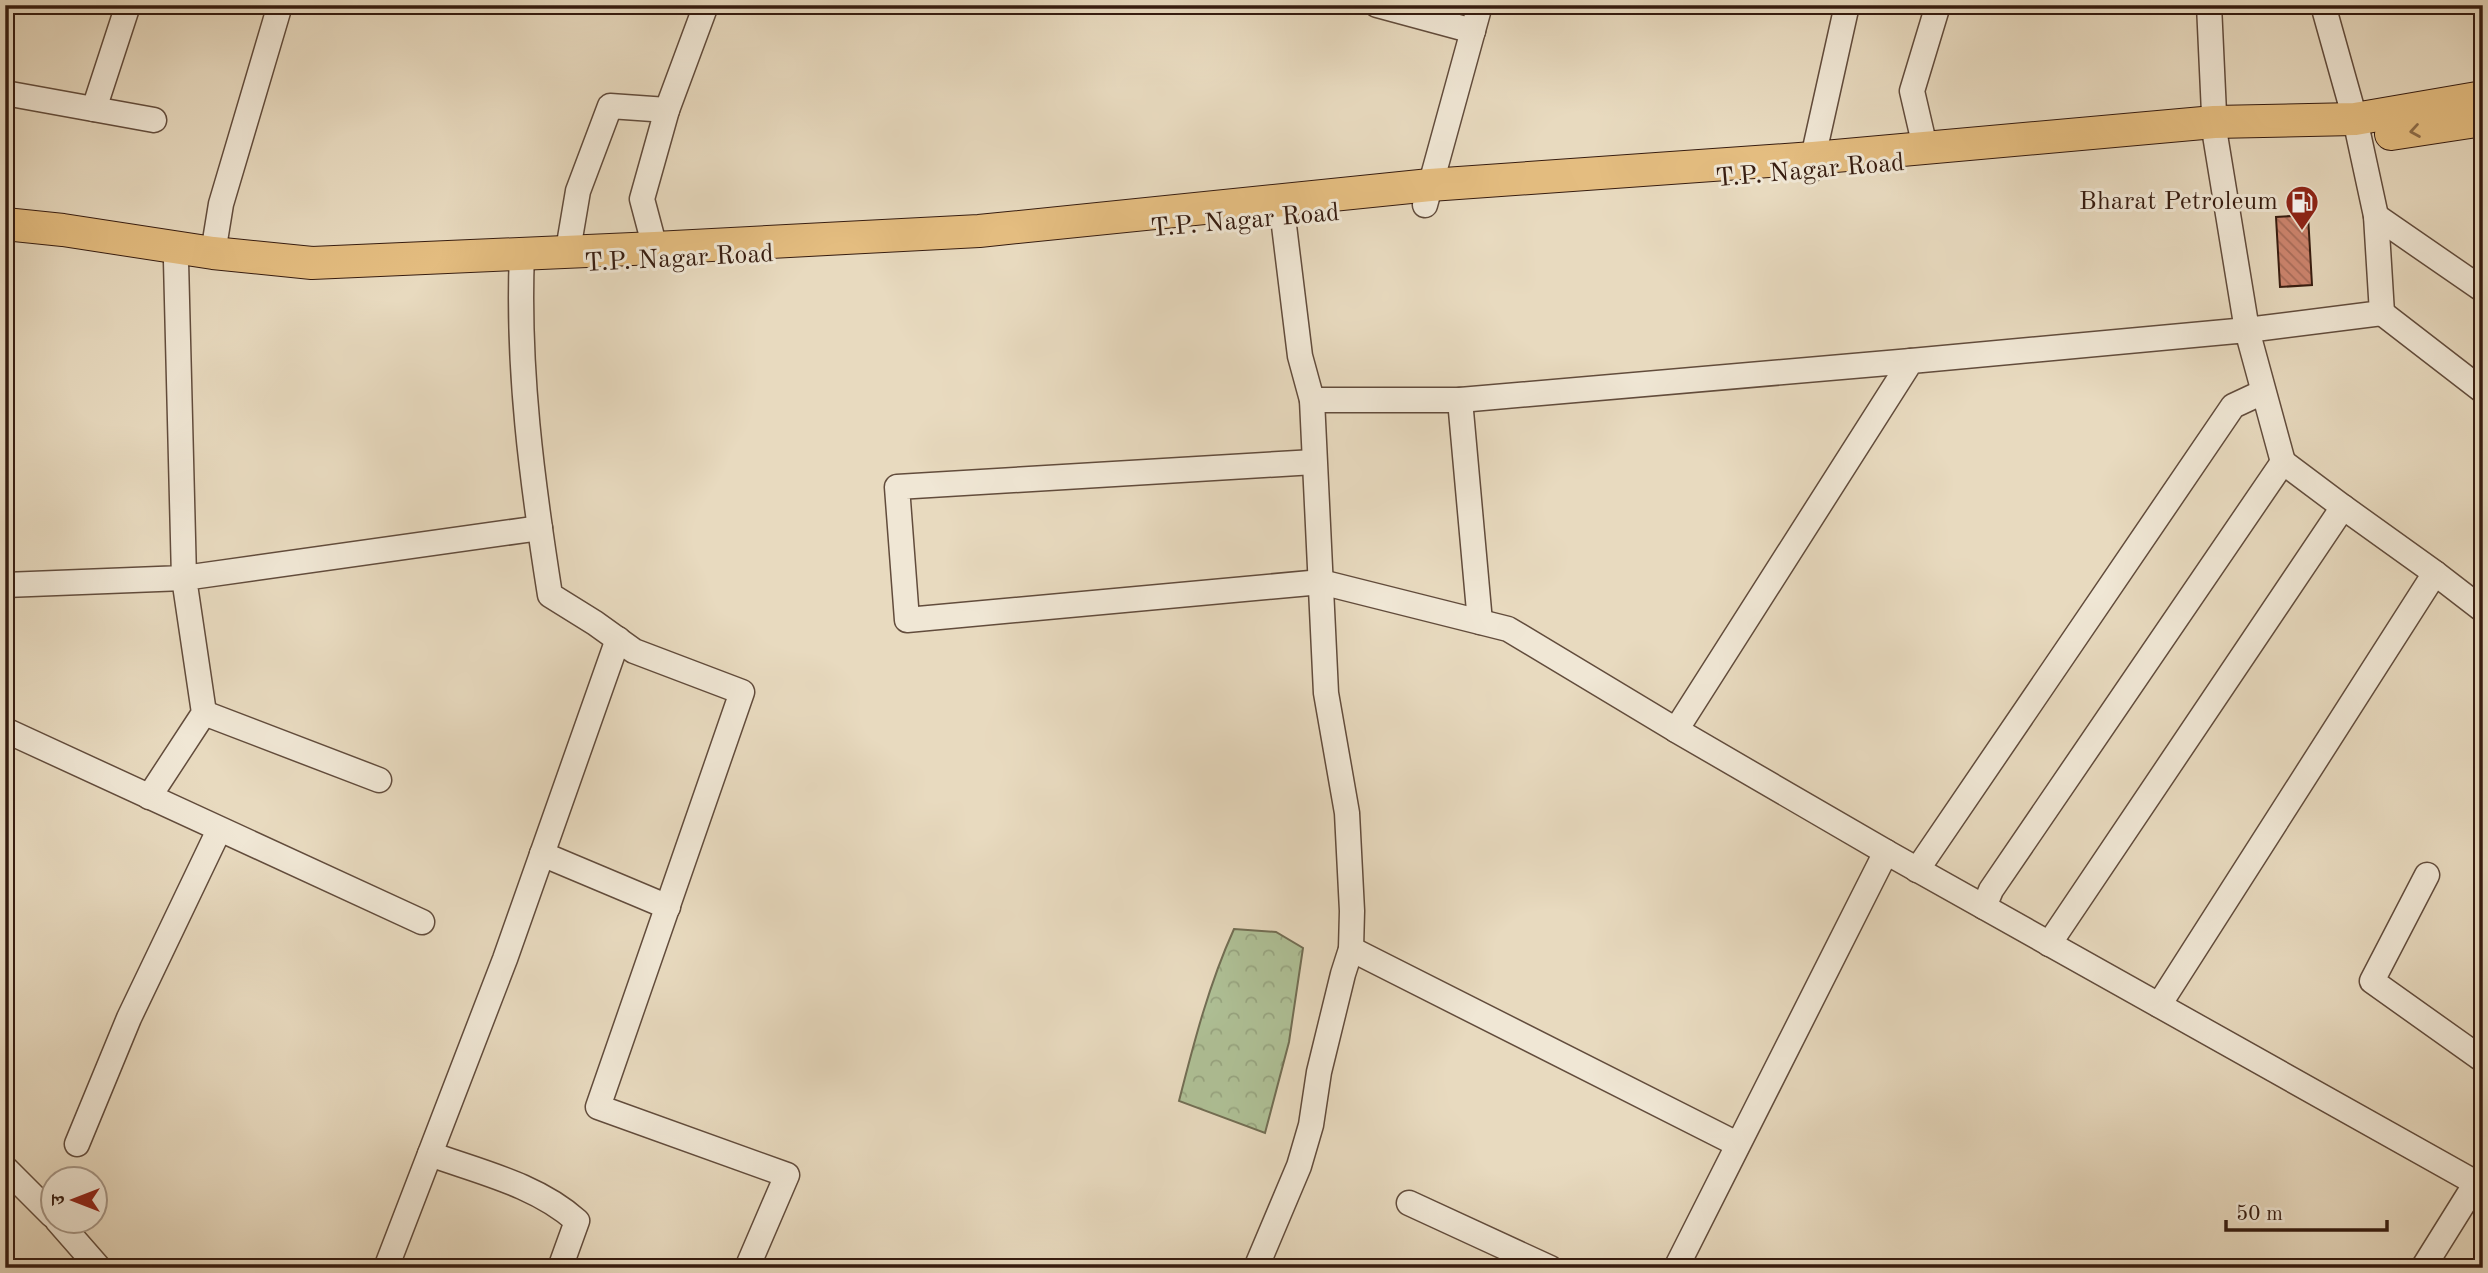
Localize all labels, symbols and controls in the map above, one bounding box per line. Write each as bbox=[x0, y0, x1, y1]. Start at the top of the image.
one-way arrow bbox=[2409, 123, 2421, 138]
street label: T.P. Nagar Road bbox=[1714, 150, 1906, 192]
fuel station icon: Bharat Petroleum bbox=[2283, 183, 2321, 232]
place label: Bharat Petroleum bbox=[2079, 189, 2278, 215]
street label: T.P. Nagar Road bbox=[1149, 200, 1341, 242]
street label: T.P. Nagar Road bbox=[584, 241, 774, 277]
north arrow bbox=[38, 1164, 108, 1234]
scale bar bbox=[2226, 1189, 2386, 1233]
text: उ bbox=[50, 1194, 69, 1207]
text: 50 m bbox=[2236, 1204, 2283, 1225]

